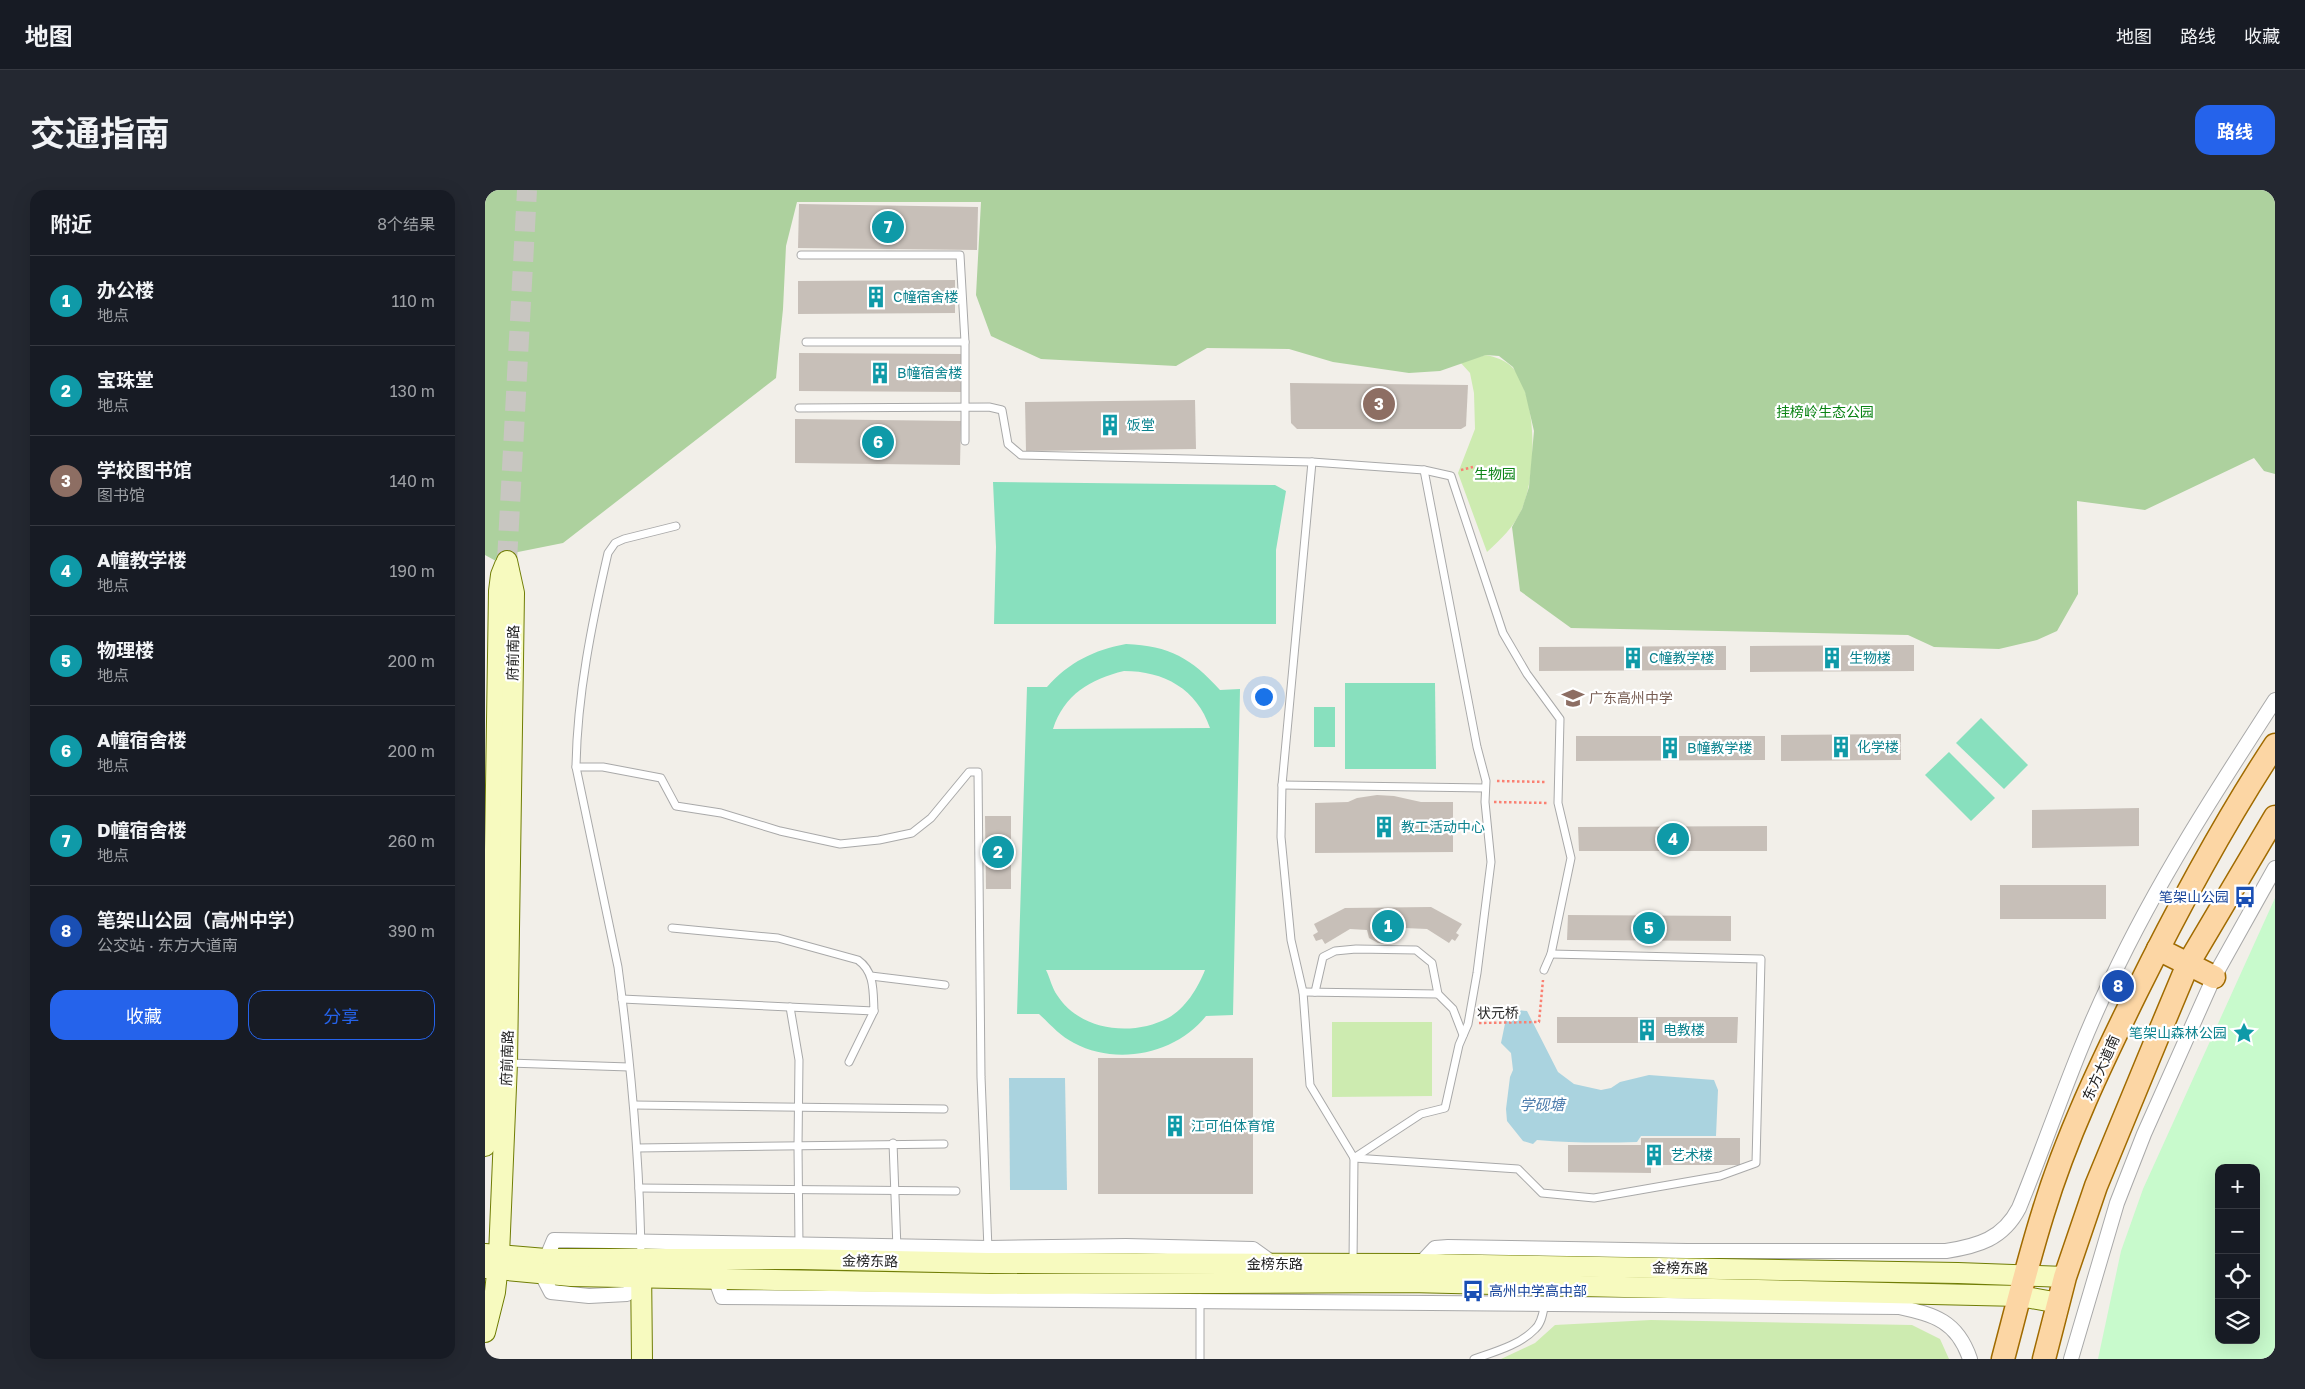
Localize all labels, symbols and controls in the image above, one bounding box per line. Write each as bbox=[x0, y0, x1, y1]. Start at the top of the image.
text: 地图 bbox=[25, 21, 73, 50]
text: 地图 bbox=[2116, 25, 2152, 47]
text: 路线 bbox=[2180, 25, 2216, 47]
text: 收藏 bbox=[2244, 25, 2280, 47]
button: 路线 bbox=[2195, 105, 2275, 155]
text: 交通指南 bbox=[30, 112, 170, 154]
pin: 7 bbox=[872, 208, 904, 246]
text: 附近 bbox=[50, 211, 92, 237]
text: 8个结果 bbox=[377, 214, 435, 234]
text: 办公楼 bbox=[97, 278, 154, 301]
building icon: C幢宿舍楼 bbox=[863, 284, 889, 310]
place label: C幢宿舍楼 bbox=[893, 288, 959, 305]
text: 1 bbox=[62, 291, 70, 311]
text: 110 m bbox=[391, 291, 435, 311]
text: 地点 bbox=[97, 305, 129, 325]
building icon: B幢宿舍楼 bbox=[867, 360, 893, 386]
place label: B幢宿舍楼 bbox=[897, 364, 962, 381]
text: 宝珠堂 bbox=[97, 368, 154, 391]
text: 2 bbox=[61, 381, 71, 401]
text: 130 m bbox=[390, 381, 435, 401]
pin: 3 bbox=[1363, 385, 1395, 423]
text: 地点 bbox=[97, 395, 129, 415]
park label: 挂榜岭生态公园 bbox=[1776, 403, 1874, 420]
building icon: 饭堂 bbox=[1097, 412, 1123, 438]
place label: 饭堂 bbox=[1127, 416, 1155, 433]
pin: 6 bbox=[862, 423, 894, 461]
text: 学校图书馆 bbox=[97, 458, 192, 481]
park label: 生物园 bbox=[1474, 465, 1516, 482]
text: 3 bbox=[61, 471, 71, 491]
text: 140 m bbox=[389, 471, 435, 491]
text: 图书馆 bbox=[97, 485, 145, 505]
text: A幢教学楼 bbox=[97, 548, 187, 571]
text: 4 bbox=[61, 561, 71, 581]
text: 190 m bbox=[389, 561, 435, 581]
text: 地点 bbox=[97, 575, 129, 595]
street label: 府前南路 bbox=[504, 625, 521, 681]
text: 物理楼 bbox=[97, 638, 154, 661]
building icon: C幢教学楼 bbox=[1620, 645, 1646, 671]
building icon: 生物楼 bbox=[1819, 645, 1845, 671]
place label: C幢教学楼 bbox=[1649, 649, 1715, 666]
place label: 生物楼 bbox=[1849, 649, 1891, 666]
text: 5 bbox=[61, 651, 71, 671]
text: 200 m bbox=[388, 651, 435, 671]
text: 地点 bbox=[97, 665, 129, 685]
your location bbox=[1251, 684, 1277, 710]
school or university icon: 广东高州中学 bbox=[1560, 685, 1586, 711]
place label: 广东高州中学 bbox=[1589, 689, 1673, 706]
text: A幢宿舍楼 bbox=[97, 728, 187, 751]
building icon: 化学楼 bbox=[1828, 734, 1854, 760]
building icon: B幢教学楼 bbox=[1657, 735, 1683, 761]
place label: 化学楼 bbox=[1857, 738, 1899, 755]
place label: B幢教学楼 bbox=[1687, 739, 1752, 756]
text: 6 bbox=[61, 741, 71, 761]
text: 200 m bbox=[388, 741, 435, 761]
text: 地点 bbox=[97, 755, 129, 775]
building icon: 教工活动中心 bbox=[1371, 814, 1397, 840]
text: D幢宿舍楼 bbox=[97, 818, 187, 841]
place label: 教工活动中心 bbox=[1401, 818, 1485, 835]
pin: 4 bbox=[1657, 820, 1689, 858]
text: 7 bbox=[62, 831, 70, 851]
text: 260 m bbox=[388, 831, 435, 851]
pin: 2 bbox=[982, 833, 1014, 871]
text: 地点 bbox=[97, 845, 129, 865]
bus stop icon: 笔架山公园 bbox=[2232, 884, 2258, 910]
place label: 笔架山公园 bbox=[2159, 888, 2229, 905]
pin: 1 bbox=[1372, 907, 1404, 945]
text: 笔架山公园（高州中学） bbox=[97, 908, 306, 931]
pin: 5 bbox=[1633, 909, 1665, 947]
text: 8 bbox=[61, 921, 71, 941]
text: 390 m bbox=[388, 921, 435, 941]
text: 公交站 · 东方大道南 bbox=[97, 935, 238, 955]
pin: 8 bbox=[2102, 967, 2134, 1005]
button: 收藏 bbox=[50, 990, 238, 1040]
button: 分享 bbox=[248, 990, 435, 1040]
street label: 状元桥 bbox=[1477, 1004, 1519, 1021]
building icon: 电教楼 bbox=[1634, 1017, 1660, 1043]
place icon: 笔架山森林公园 bbox=[2231, 1020, 2257, 1046]
place label: 电教楼 bbox=[1663, 1021, 1705, 1038]
place label: 笔架山森林公园 bbox=[2129, 1024, 2227, 1041]
street label: 府前南路 bbox=[497, 1030, 516, 1086]
street label: 东方大道南 bbox=[2079, 1032, 2123, 1103]
water label: 学砚塘 bbox=[1519, 1095, 1567, 1113]
building icon: 江可伯体育馆 bbox=[1162, 1113, 1188, 1139]
place label: 江可伯体育馆 bbox=[1191, 1117, 1275, 1134]
building icon: 艺术楼 bbox=[1641, 1142, 1667, 1168]
place label: 艺术楼 bbox=[1671, 1146, 1713, 1163]
map controls bbox=[2215, 1164, 2260, 1344]
button: + bbox=[2215, 1164, 2260, 1209]
button: − bbox=[2215, 1209, 2260, 1254]
street label: 金榜东路 bbox=[842, 1252, 898, 1269]
button: locate bbox=[2215, 1254, 2260, 1299]
street label: 金榜东路 bbox=[1247, 1255, 1303, 1272]
street label: 金榜东路 bbox=[1652, 1259, 1708, 1276]
bus stop icon: 高州中学高中部 bbox=[1460, 1278, 1486, 1304]
place label: 高州中学高中部 bbox=[1489, 1282, 1587, 1299]
button: layers bbox=[2215, 1299, 2260, 1344]

